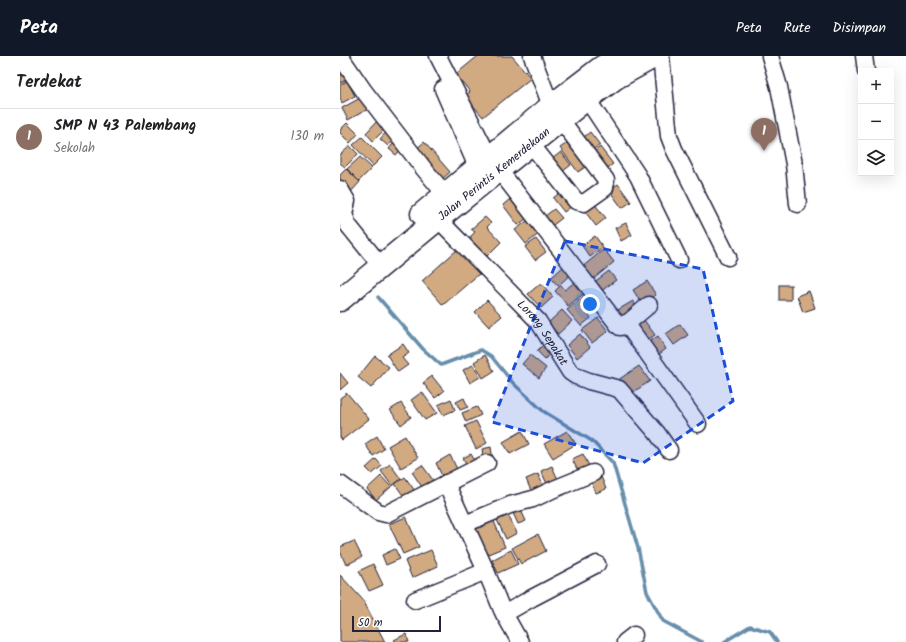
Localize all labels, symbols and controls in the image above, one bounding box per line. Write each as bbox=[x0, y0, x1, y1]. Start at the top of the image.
text: Peta bbox=[20, 13, 58, 43]
text: Peta bbox=[736, 17, 762, 39]
text: Rute bbox=[784, 17, 810, 39]
text: Disimpan bbox=[832, 17, 886, 39]
map controls bbox=[858, 68, 894, 176]
button: + bbox=[858, 68, 894, 104]
text: Terdekat bbox=[16, 69, 82, 96]
button: − bbox=[858, 104, 894, 140]
text: SMP N 43 Palembang bbox=[54, 114, 196, 138]
pin: 1 bbox=[751, 118, 777, 151]
street label: Jalan Perintis Kemerdekaan bbox=[434, 123, 555, 226]
text: 1 bbox=[27, 126, 31, 147]
text: 130 m bbox=[290, 126, 324, 147]
text: Sekolah bbox=[54, 138, 95, 159]
button: layers bbox=[858, 140, 894, 176]
your location bbox=[580, 294, 600, 314]
street label: Lorong Sepakat bbox=[512, 296, 573, 370]
scale bar bbox=[352, 614, 441, 633]
text: 50 m bbox=[358, 614, 383, 632]

